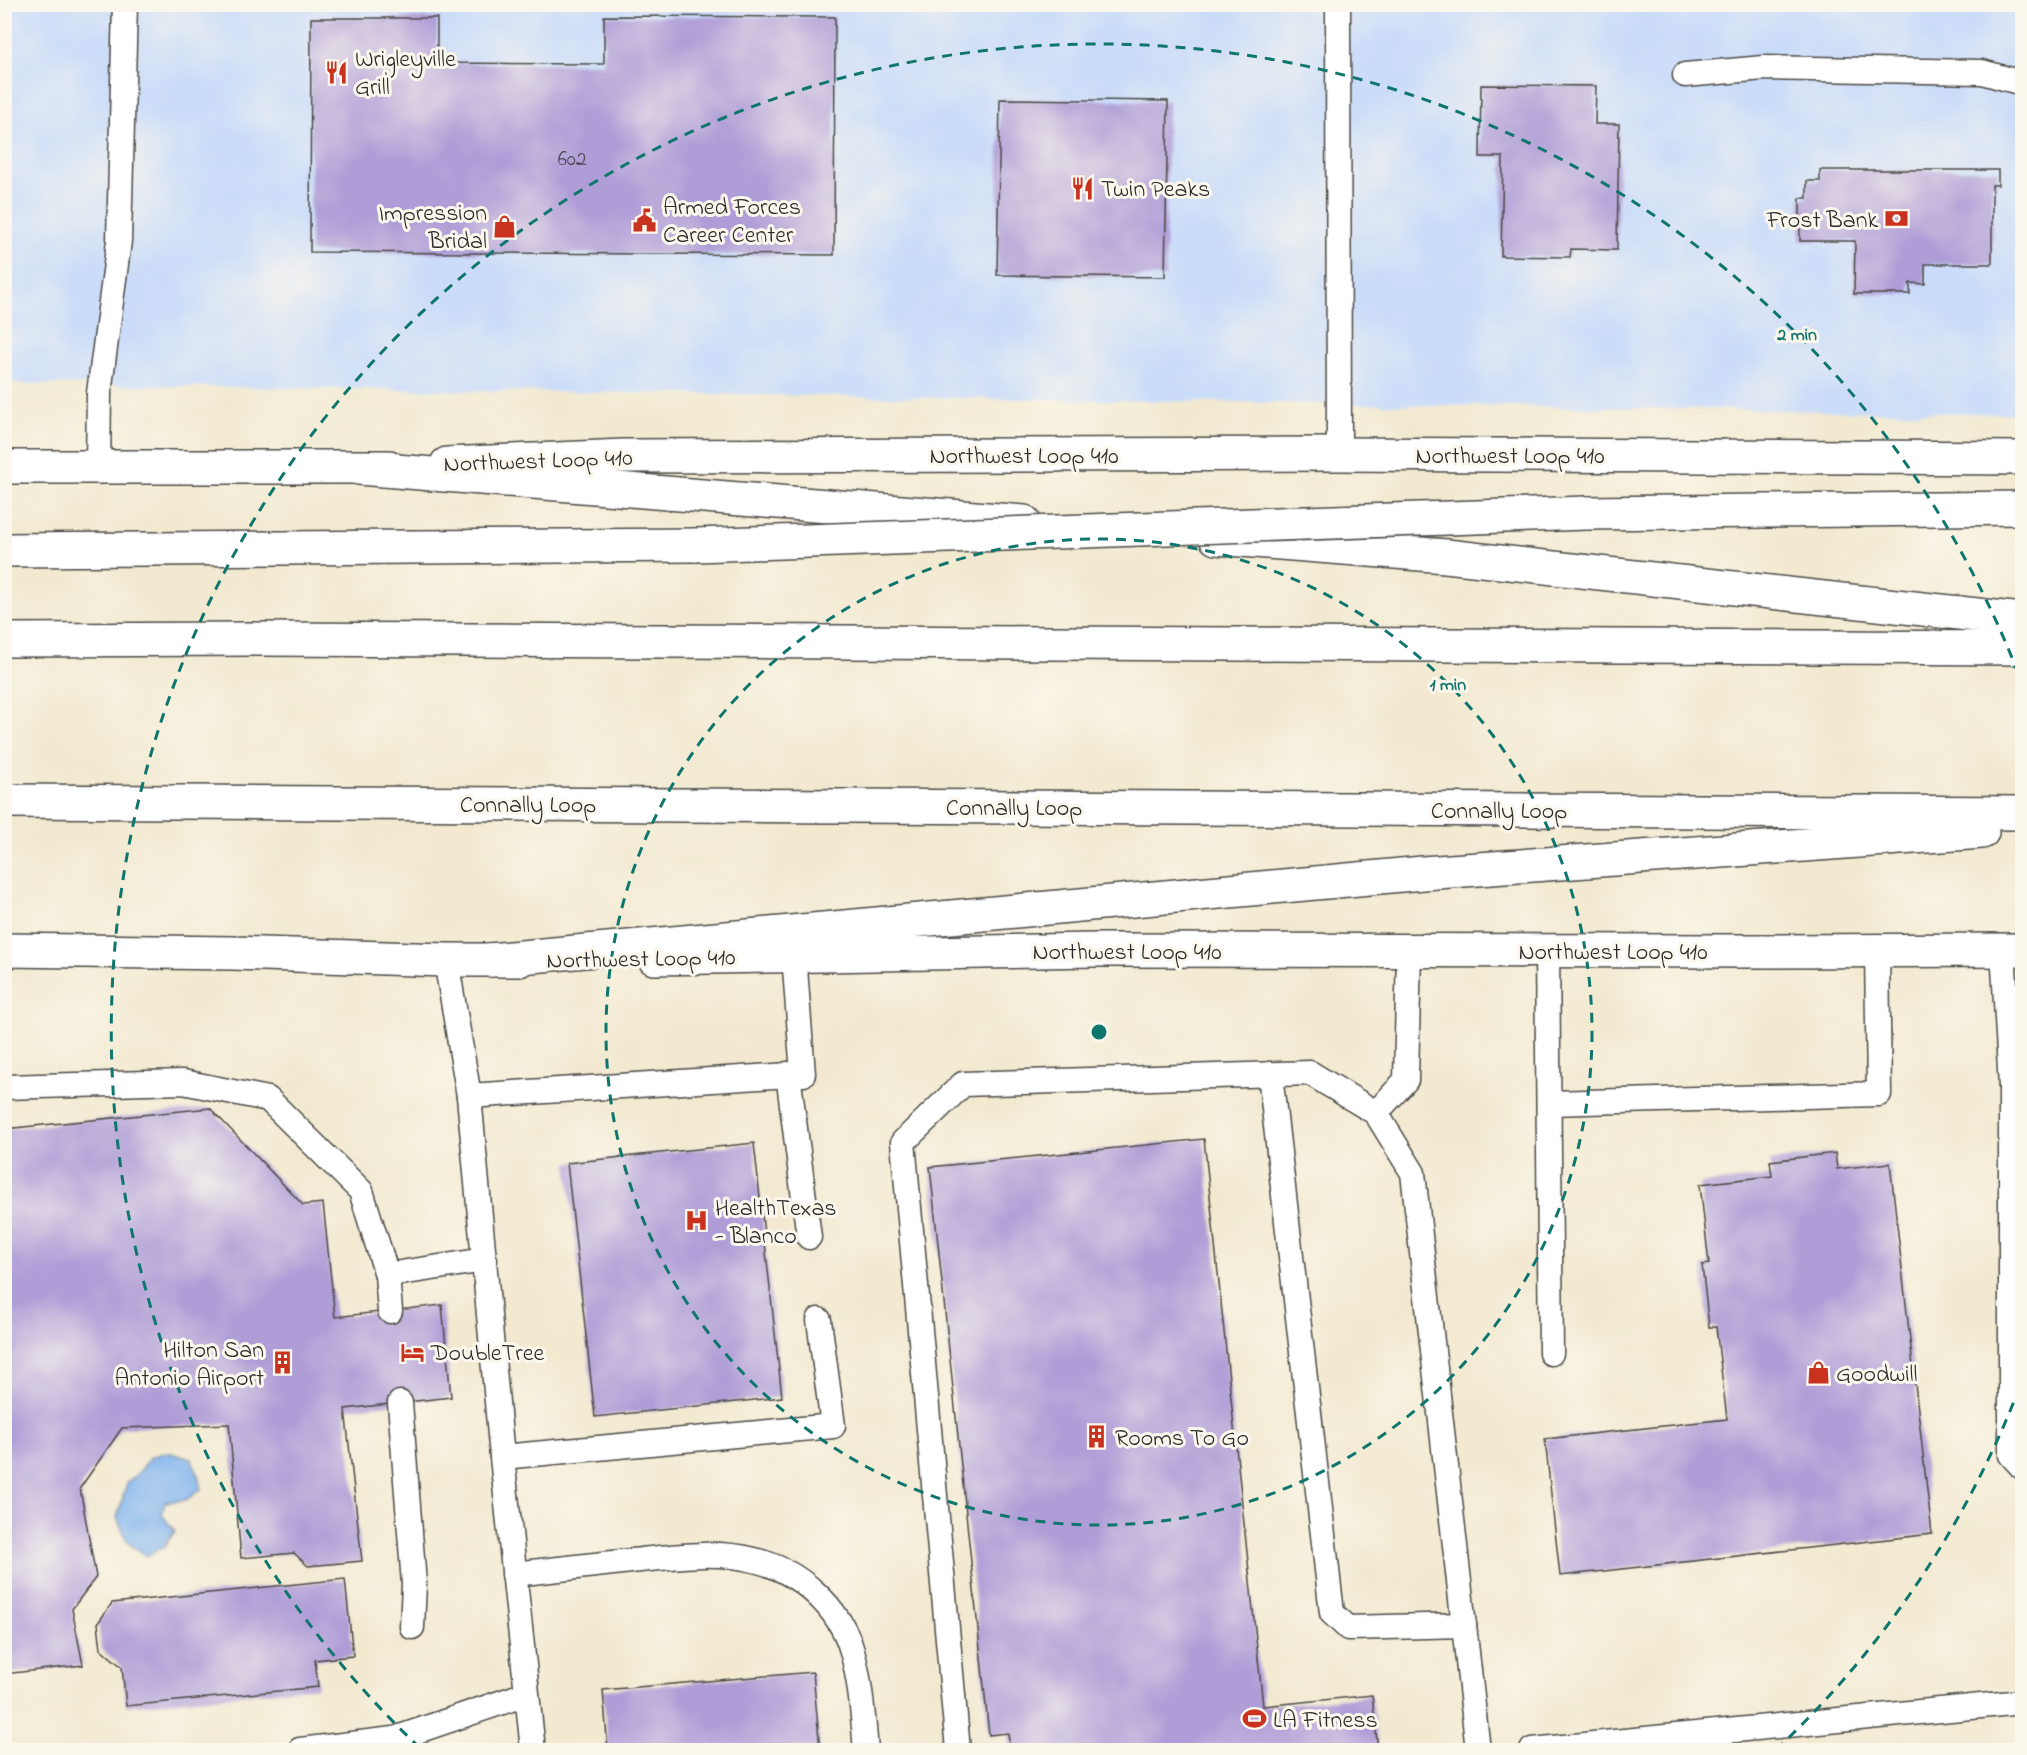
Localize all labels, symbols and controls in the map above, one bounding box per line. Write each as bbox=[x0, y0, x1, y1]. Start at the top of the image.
place label: Wrigleyville Grill bbox=[355, 43, 456, 106]
restaurant icon: Wrigleyville Grill bbox=[324, 59, 350, 85]
house number: 602 bbox=[558, 145, 586, 175]
place label: Twin Peaks bbox=[1101, 173, 1210, 208]
restaurant icon: Twin Peaks bbox=[1070, 175, 1096, 201]
place label: Armed Forces Career Center bbox=[663, 191, 801, 254]
place label: Impression Bridal bbox=[378, 197, 487, 260]
place label: Frost Bank bbox=[1766, 204, 1878, 239]
bank icon: Frost Bank bbox=[1883, 206, 1909, 232]
public building icon: Armed Forces Career Center bbox=[632, 207, 658, 233]
shop icon: Impression Bridal bbox=[492, 213, 518, 239]
text: 2 min bbox=[1776, 323, 1817, 349]
street label: Northwest Loop 410 bbox=[929, 440, 1119, 475]
street label: Northwest Loop 410 bbox=[1415, 440, 1605, 475]
street label: Northwest Loop 410 bbox=[443, 442, 633, 483]
text: 1 min bbox=[1430, 673, 1466, 699]
street label: Connally Loop bbox=[460, 789, 596, 825]
street label: Connally Loop bbox=[946, 792, 1082, 828]
street label: Connally Loop bbox=[1431, 795, 1567, 831]
street label: Northwest Loop 410 bbox=[1032, 936, 1222, 971]
street label: Northwest Loop 410 bbox=[1518, 936, 1708, 971]
street label: Northwest Loop 410 bbox=[546, 941, 736, 980]
centre of rings bbox=[1089, 1022, 1109, 1042]
place label: HealthTexas - Blanco bbox=[715, 1192, 837, 1255]
hospital icon: HealthTexas - Blanco bbox=[684, 1208, 710, 1234]
place label: Hilton San Antonio Airport bbox=[115, 1334, 264, 1397]
place label: DoubleTree bbox=[430, 1337, 544, 1372]
hotel icon: DoubleTree bbox=[400, 1339, 426, 1365]
building icon: Hilton San Antonio Airport bbox=[269, 1350, 295, 1376]
place label: Goodwill bbox=[1836, 1358, 1918, 1393]
shop icon: Goodwill bbox=[1805, 1360, 1831, 1386]
place label: Rooms To Go bbox=[1115, 1422, 1249, 1457]
building icon: Rooms To Go bbox=[1084, 1424, 1110, 1450]
place label: LA Fitness bbox=[1273, 1704, 1378, 1739]
sports icon: LA Fitness bbox=[1242, 1706, 1268, 1732]

